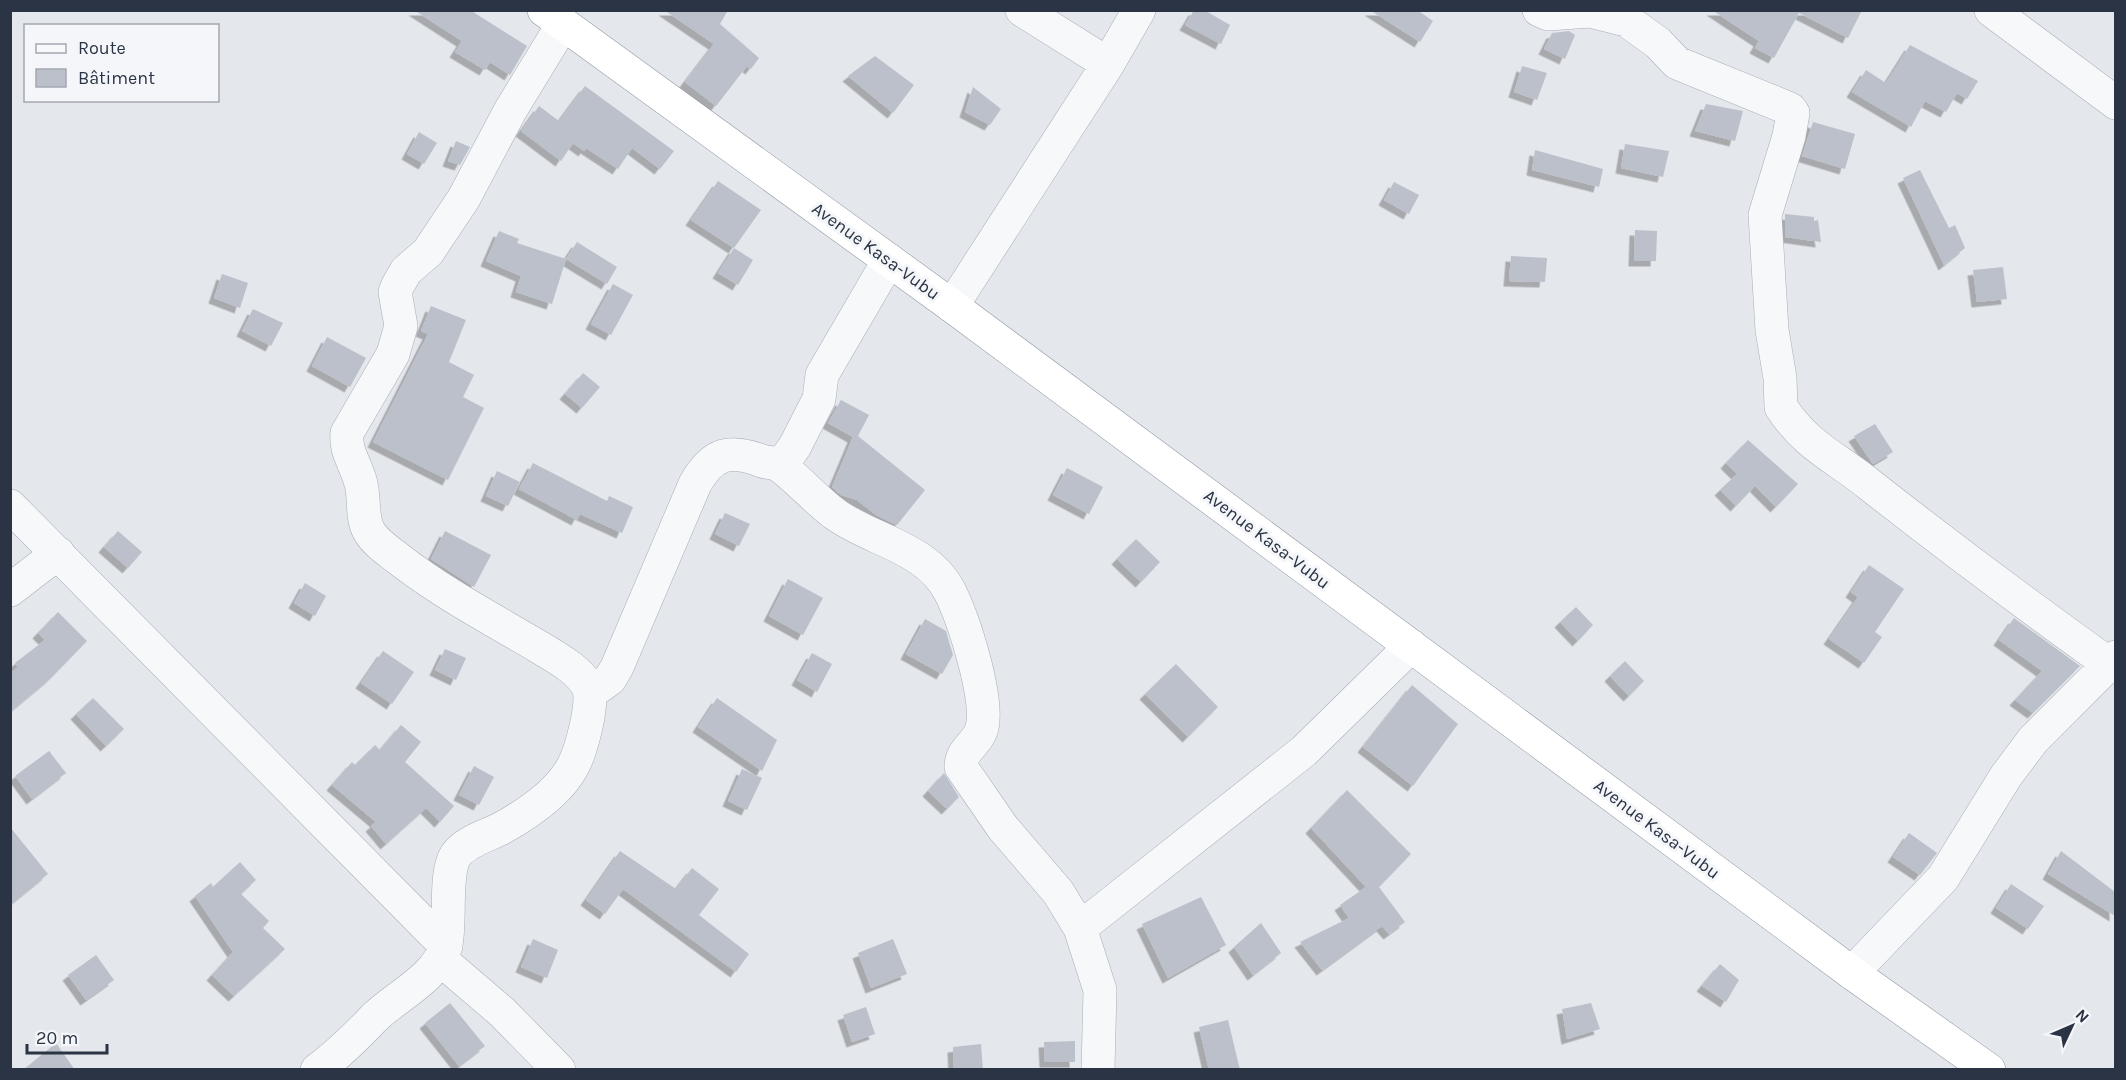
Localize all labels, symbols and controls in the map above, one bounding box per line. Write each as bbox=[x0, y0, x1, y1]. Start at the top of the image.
legend bbox=[24, 24, 219, 102]
text: Route bbox=[78, 37, 126, 59]
text: Bâtiment bbox=[78, 67, 155, 89]
street label: Avenue Kasa-Vubu bbox=[808, 197, 944, 305]
street label: Avenue Kasa-Vubu bbox=[1199, 484, 1335, 594]
street label: Avenue Kasa-Vubu bbox=[1589, 774, 1725, 884]
north arrow bbox=[2042, 996, 2102, 1056]
text: N bbox=[2072, 1005, 2093, 1027]
scale bar bbox=[27, 1017, 106, 1055]
text: 20 m bbox=[36, 1027, 78, 1049]

